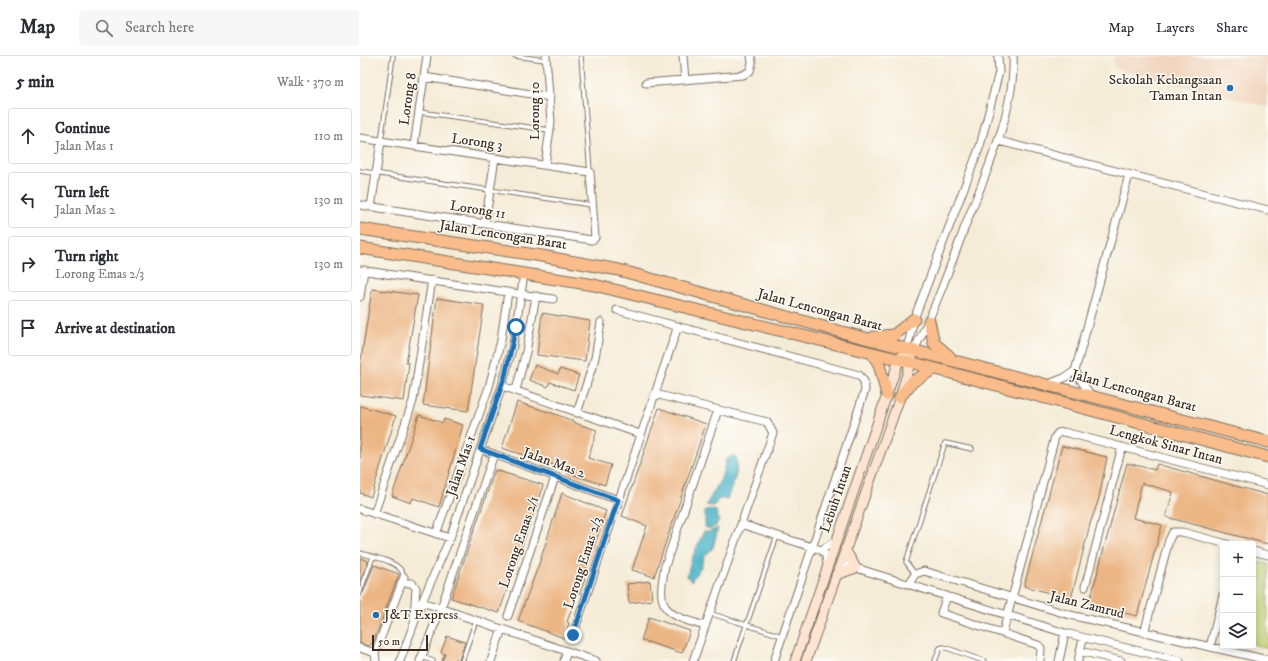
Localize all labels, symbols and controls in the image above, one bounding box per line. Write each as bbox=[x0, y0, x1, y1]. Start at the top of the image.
search box bbox=[79, 10, 359, 46]
text: Map bbox=[20, 16, 55, 39]
icon: search bbox=[93, 17, 115, 39]
text: Search here bbox=[125, 18, 194, 37]
text: Map bbox=[1108, 19, 1134, 37]
text: Layers bbox=[1156, 19, 1194, 37]
text: Share bbox=[1216, 19, 1248, 37]
text: 5 min bbox=[16, 71, 54, 93]
street label: Lorong 8 bbox=[395, 71, 421, 127]
place label: Sekolah Kebangsaan Taman Intan bbox=[1109, 71, 1223, 105]
text: Walk · 370 m bbox=[277, 74, 344, 90]
street label: Lorong 10 bbox=[526, 82, 544, 140]
marker: Sekolah Kebangsaan Taman Intan bbox=[1225, 83, 1235, 93]
text: Continue bbox=[55, 119, 110, 138]
icon: ahead bbox=[17, 125, 39, 147]
text: 110 m bbox=[314, 128, 343, 144]
street label: Lorong 3 bbox=[450, 130, 504, 154]
text: Jalan Mas 1 bbox=[55, 138, 114, 154]
text: Turn left bbox=[55, 183, 109, 202]
icon: left bbox=[17, 189, 39, 211]
text: 130 m bbox=[314, 192, 343, 208]
street label: Lorong 11 bbox=[449, 197, 507, 223]
text: Jalan Mas 2 bbox=[55, 202, 115, 218]
street label: Jalan Lencongan Barat bbox=[436, 216, 568, 254]
text: Turn right bbox=[55, 247, 118, 266]
icon: right bbox=[17, 253, 39, 275]
text: 130 m bbox=[314, 256, 343, 272]
text: Lorong Emas 2/3 bbox=[55, 266, 144, 282]
street label: Jalan Lencongan Barat bbox=[754, 284, 885, 335]
icon: arrive bbox=[17, 317, 39, 339]
route start bbox=[507, 318, 525, 336]
text: Arrive at destination bbox=[55, 319, 175, 338]
street label: Jalan Lencongan Barat bbox=[1068, 365, 1199, 416]
street label: Lengkok Sinar Intan bbox=[1107, 421, 1225, 469]
street label: Jalan Mas 1 bbox=[442, 433, 480, 501]
street label: Jalan Mas 2 bbox=[518, 443, 588, 483]
street label: Lebuh Intan bbox=[816, 462, 856, 535]
street label: Lorong Emas 2/1 bbox=[495, 494, 543, 590]
street label: Lorong Emas 2/3 bbox=[560, 515, 606, 611]
map controls bbox=[1220, 541, 1256, 649]
button: + bbox=[1220, 541, 1256, 577]
button: − bbox=[1220, 577, 1256, 613]
street label: Jalan Zamrud bbox=[1046, 587, 1126, 623]
place label: J&T Express bbox=[382, 606, 458, 624]
marker: J&T Express bbox=[371, 610, 381, 620]
button: layers bbox=[1220, 613, 1256, 649]
route end bbox=[564, 626, 582, 644]
scale bar bbox=[372, 633, 428, 652]
text: 50 m bbox=[378, 635, 400, 649]

